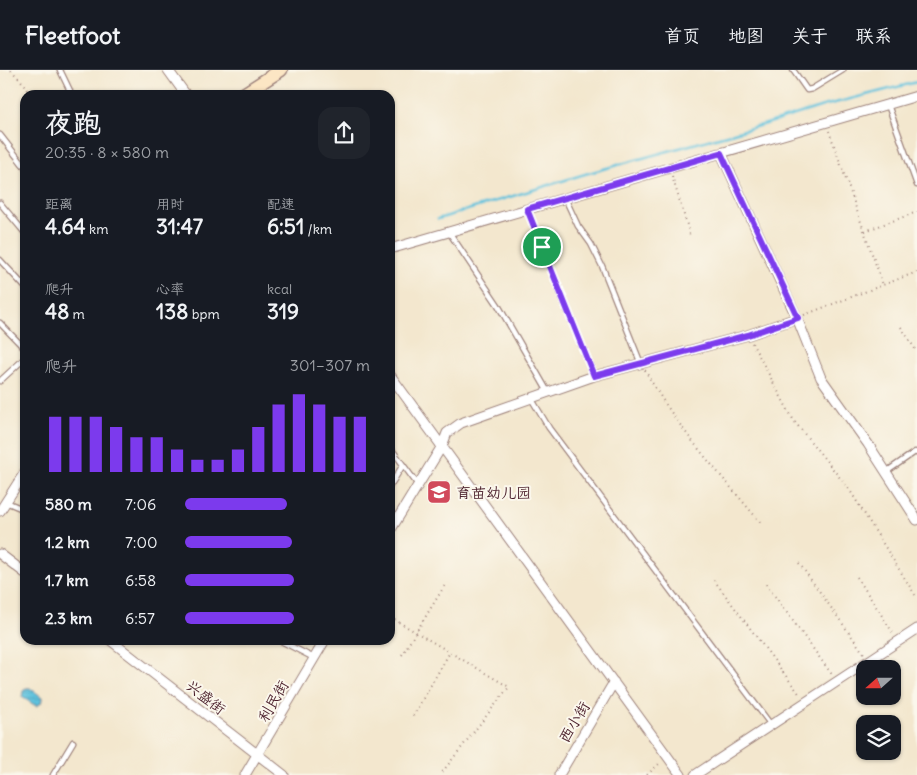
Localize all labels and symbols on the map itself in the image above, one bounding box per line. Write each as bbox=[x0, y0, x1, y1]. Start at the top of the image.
pin bbox=[521, 226, 563, 268]
school or university icon: 育苗幼儿园 bbox=[426, 479, 452, 505]
place label: 育苗幼儿园 bbox=[456, 483, 531, 502]
north arrow bbox=[856, 660, 901, 705]
street label: 兴盛街 bbox=[182, 676, 230, 718]
street label: 利民街 bbox=[254, 677, 292, 725]
street label: 西小街 bbox=[554, 698, 594, 746]

